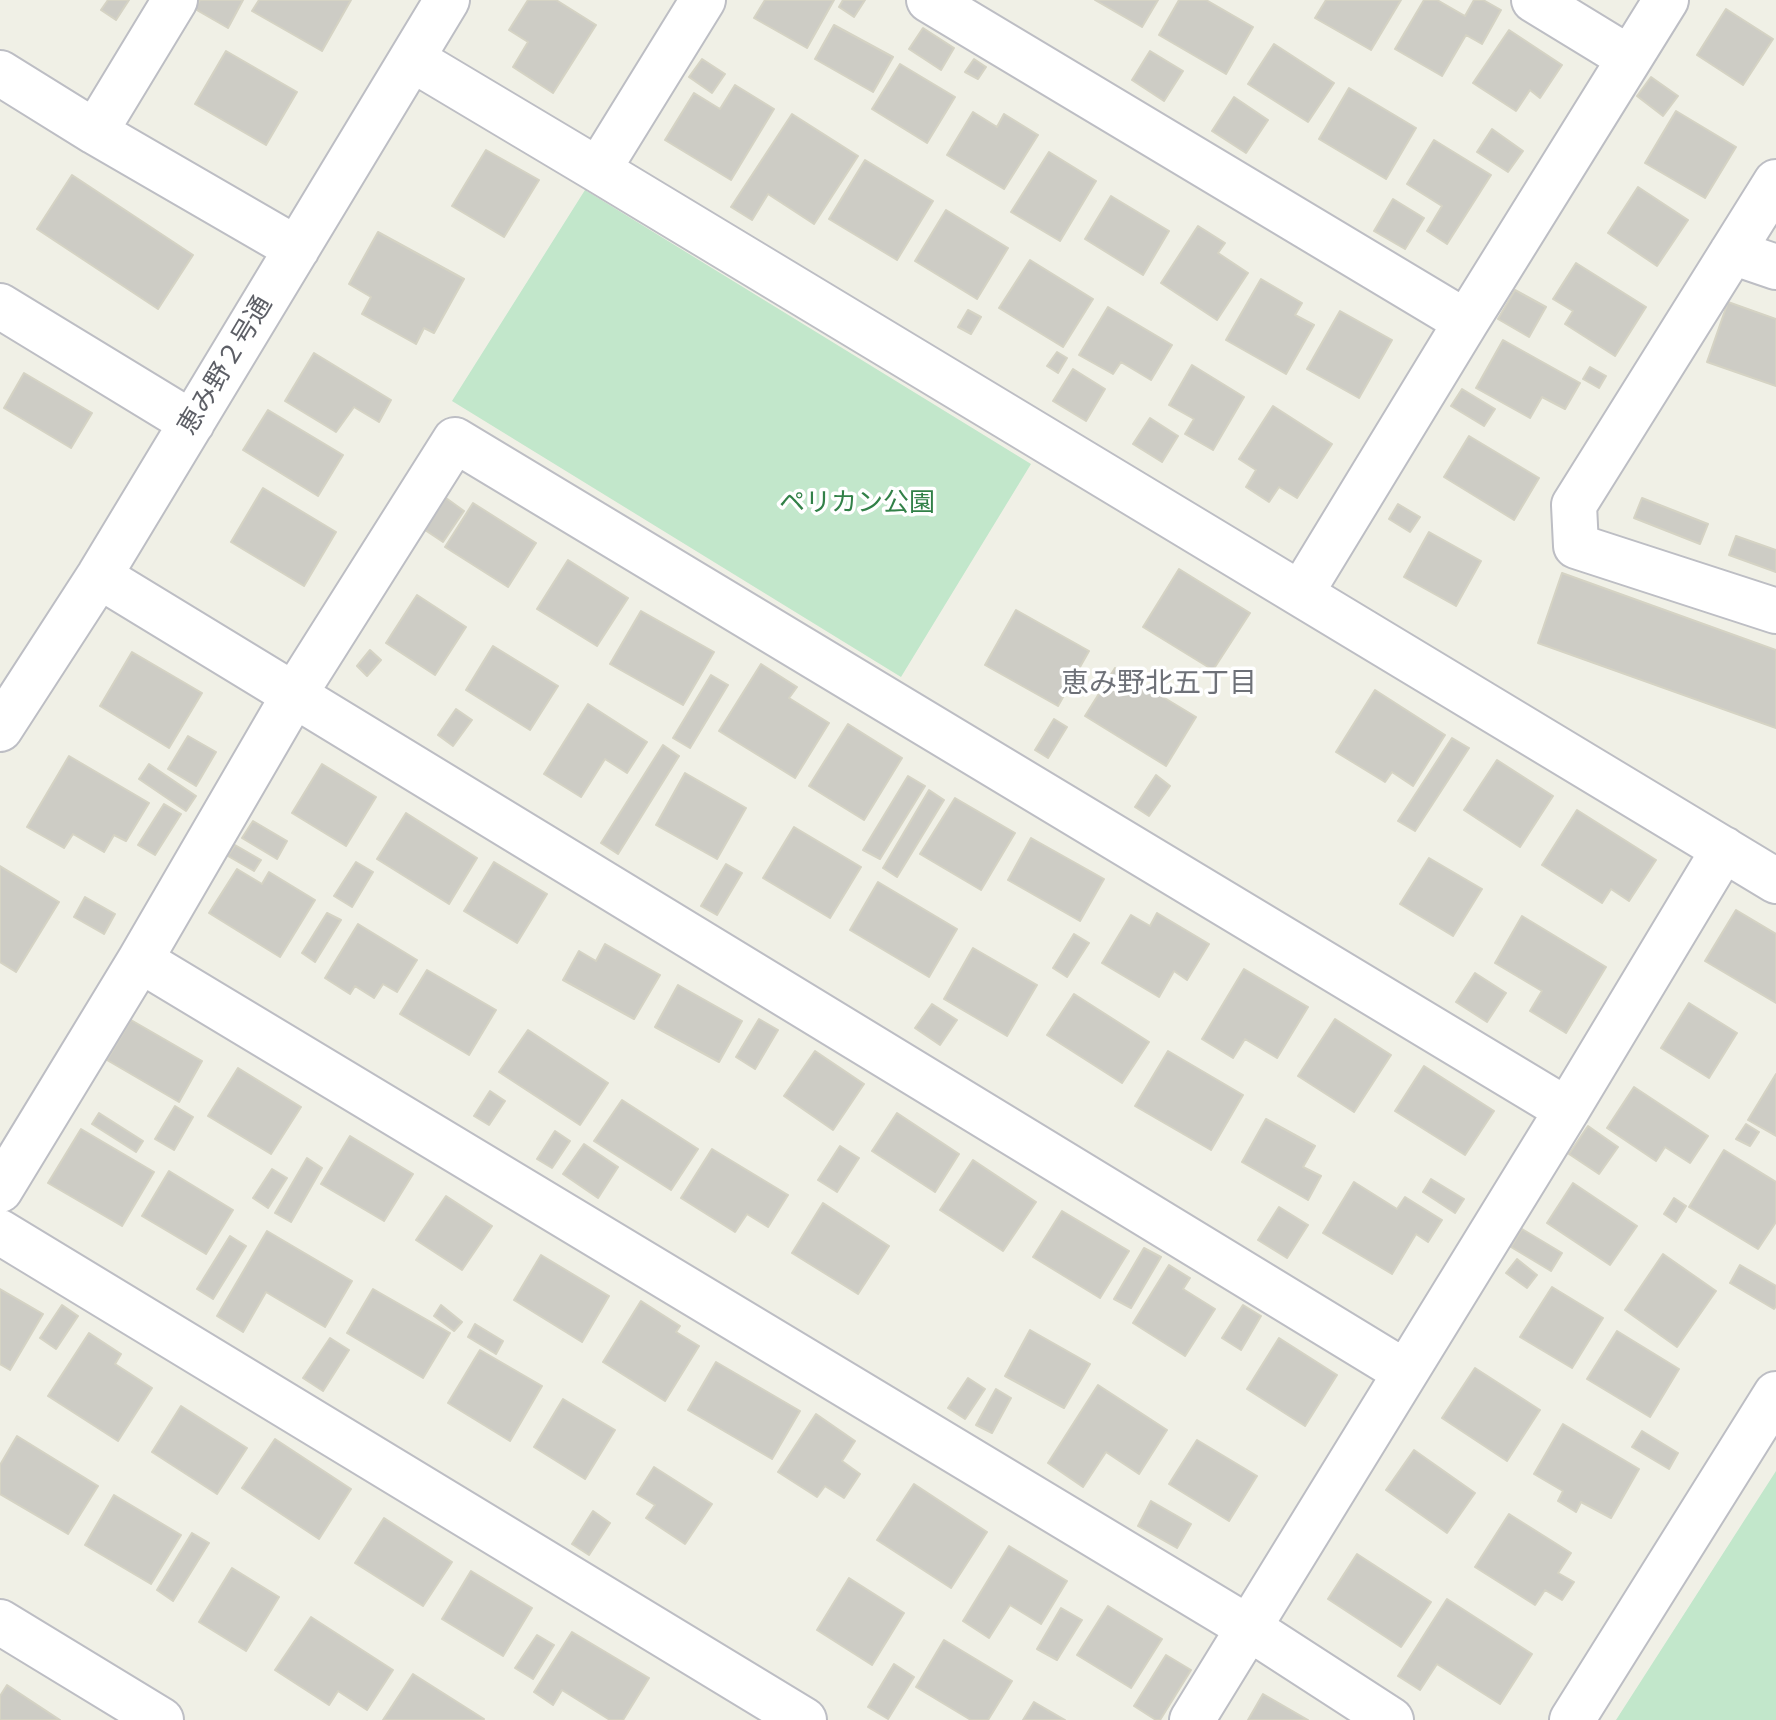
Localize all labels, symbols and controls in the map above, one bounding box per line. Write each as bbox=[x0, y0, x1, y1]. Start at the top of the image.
street label: 恵み野２号通 bbox=[172, 291, 280, 441]
park label: ペリカン公園 bbox=[779, 488, 935, 520]
district label: 恵み野北五丁目 bbox=[1061, 667, 1257, 701]

